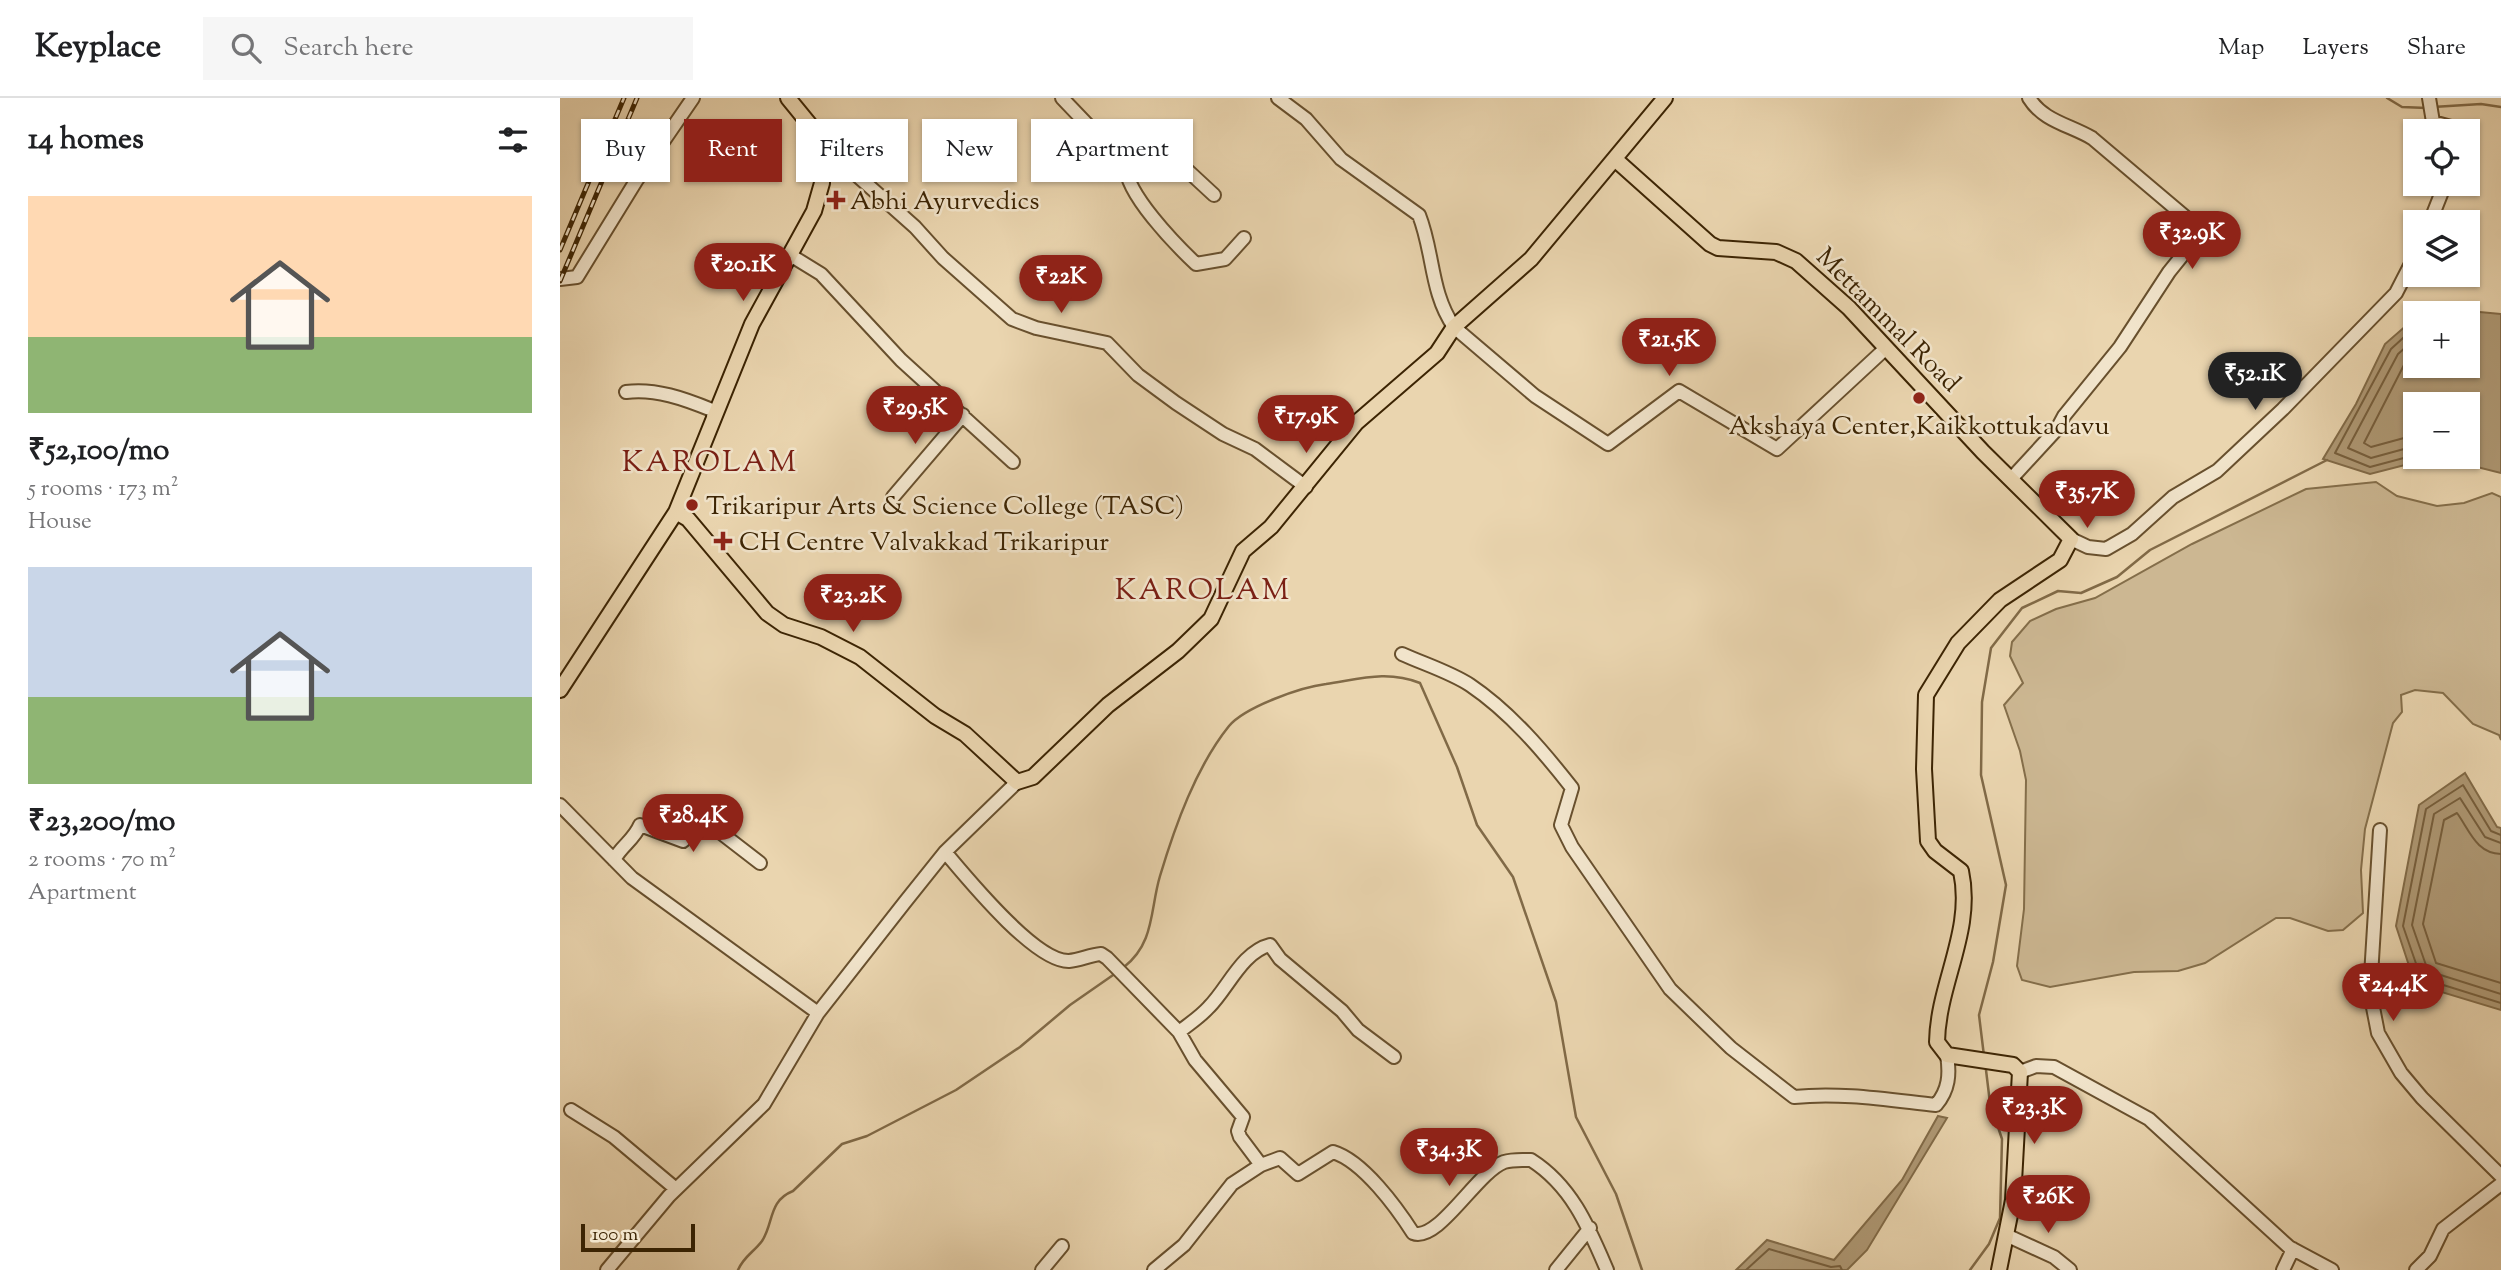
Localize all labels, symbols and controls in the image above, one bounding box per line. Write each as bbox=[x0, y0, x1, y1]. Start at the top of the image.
search box bbox=[203, 17, 693, 80]
text: Keyplace bbox=[35, 24, 161, 72]
icon: search bbox=[227, 29, 265, 67]
text: Search here bbox=[283, 30, 414, 67]
text: Map bbox=[2218, 31, 2264, 65]
text: Layers bbox=[2302, 31, 2369, 65]
text: Share bbox=[2407, 31, 2466, 65]
text: 14 homes bbox=[28, 119, 144, 162]
chip: Buy bbox=[581, 119, 670, 182]
chip: Rent bbox=[684, 119, 782, 182]
chip: Filters bbox=[796, 119, 908, 182]
chip: New bbox=[922, 119, 1017, 182]
chip: Apartment bbox=[1031, 119, 1193, 182]
map controls bbox=[2403, 119, 2480, 469]
button: locate bbox=[2403, 119, 2480, 196]
icon: filters bbox=[494, 121, 532, 159]
place label: Abhi Ayurvedics bbox=[850, 184, 1039, 221]
marker: Abhi Ayurvedics bbox=[828, 192, 844, 208]
button: layers bbox=[2403, 210, 2480, 287]
pin: ₹32.9K bbox=[2135, 212, 2249, 271]
text: ₹32.9K bbox=[2159, 217, 2225, 250]
street label: Mettammal Road bbox=[1806, 240, 1968, 402]
icon: home bbox=[217, 242, 343, 368]
pin: ₹20.1K bbox=[686, 244, 800, 303]
text: ₹20.1K bbox=[710, 249, 776, 282]
pin: ₹22K bbox=[1020, 256, 1102, 315]
text: ₹22K bbox=[1035, 261, 1087, 294]
button: + bbox=[2403, 301, 2480, 378]
pin: ₹21.5K bbox=[1612, 318, 1726, 378]
text: ₹21.5K bbox=[1638, 324, 1700, 357]
pin: ₹52.1K bbox=[2198, 352, 2312, 412]
text: ₹52.1K bbox=[2224, 358, 2286, 391]
pin: ₹29.5K bbox=[858, 386, 972, 446]
marker: Akshaya Center,Kaikkottukadavu bbox=[1911, 390, 1927, 406]
text: ₹29.5K bbox=[882, 392, 948, 425]
button: − bbox=[2403, 392, 2480, 469]
pin: ₹17.9K bbox=[1249, 396, 1363, 455]
text: ₹17.9K bbox=[1274, 401, 1338, 434]
place label: Akshaya Center,Kaikkottukadavu bbox=[1729, 409, 2109, 446]
text: ₹52,100/mo bbox=[28, 430, 169, 473]
district label: KAROLAM bbox=[622, 442, 798, 485]
pin: ₹35.7K bbox=[2030, 470, 2144, 530]
text: 5 rooms · 173 m² bbox=[28, 473, 179, 506]
text: ₹35.7K bbox=[2055, 476, 2119, 509]
place label: Trikaripur Arts & Science College (TASC) bbox=[706, 489, 1184, 526]
marker: Trikaripur Arts & Science College (TASC) bbox=[684, 497, 700, 513]
text: House bbox=[28, 506, 92, 539]
place label: CH Centre Valvakkad Trikaripur bbox=[739, 525, 1109, 562]
marker: CH Centre Valvakkad Trikaripur bbox=[713, 531, 733, 551]
district label: KAROLAM bbox=[1115, 570, 1291, 613]
pin: ₹23.2K bbox=[796, 574, 910, 634]
text: ₹23.2K bbox=[820, 580, 886, 613]
icon: home bbox=[217, 613, 343, 739]
pin: ₹28.4K bbox=[636, 794, 750, 854]
text: ₹28.4K bbox=[658, 800, 728, 833]
text: ₹23,200/mo bbox=[28, 801, 175, 844]
text: 2 rooms · 70 m² bbox=[28, 844, 176, 877]
text: Apartment bbox=[28, 877, 137, 910]
pin: ₹24.4K bbox=[2336, 964, 2450, 1023]
text: ₹24.4K bbox=[2358, 969, 2428, 1002]
pin: ₹23.3K bbox=[1977, 1086, 2091, 1146]
text: ₹23.3K bbox=[2002, 1092, 2066, 1125]
pin: ₹34.3K bbox=[1392, 1128, 1506, 1188]
text: ₹34.3K bbox=[1416, 1134, 1482, 1167]
pin: ₹26K bbox=[2007, 1176, 2089, 1235]
text: ₹26K bbox=[2022, 1181, 2074, 1214]
scale bar bbox=[581, 1221, 695, 1253]
text: 100 m bbox=[592, 1222, 638, 1249]

